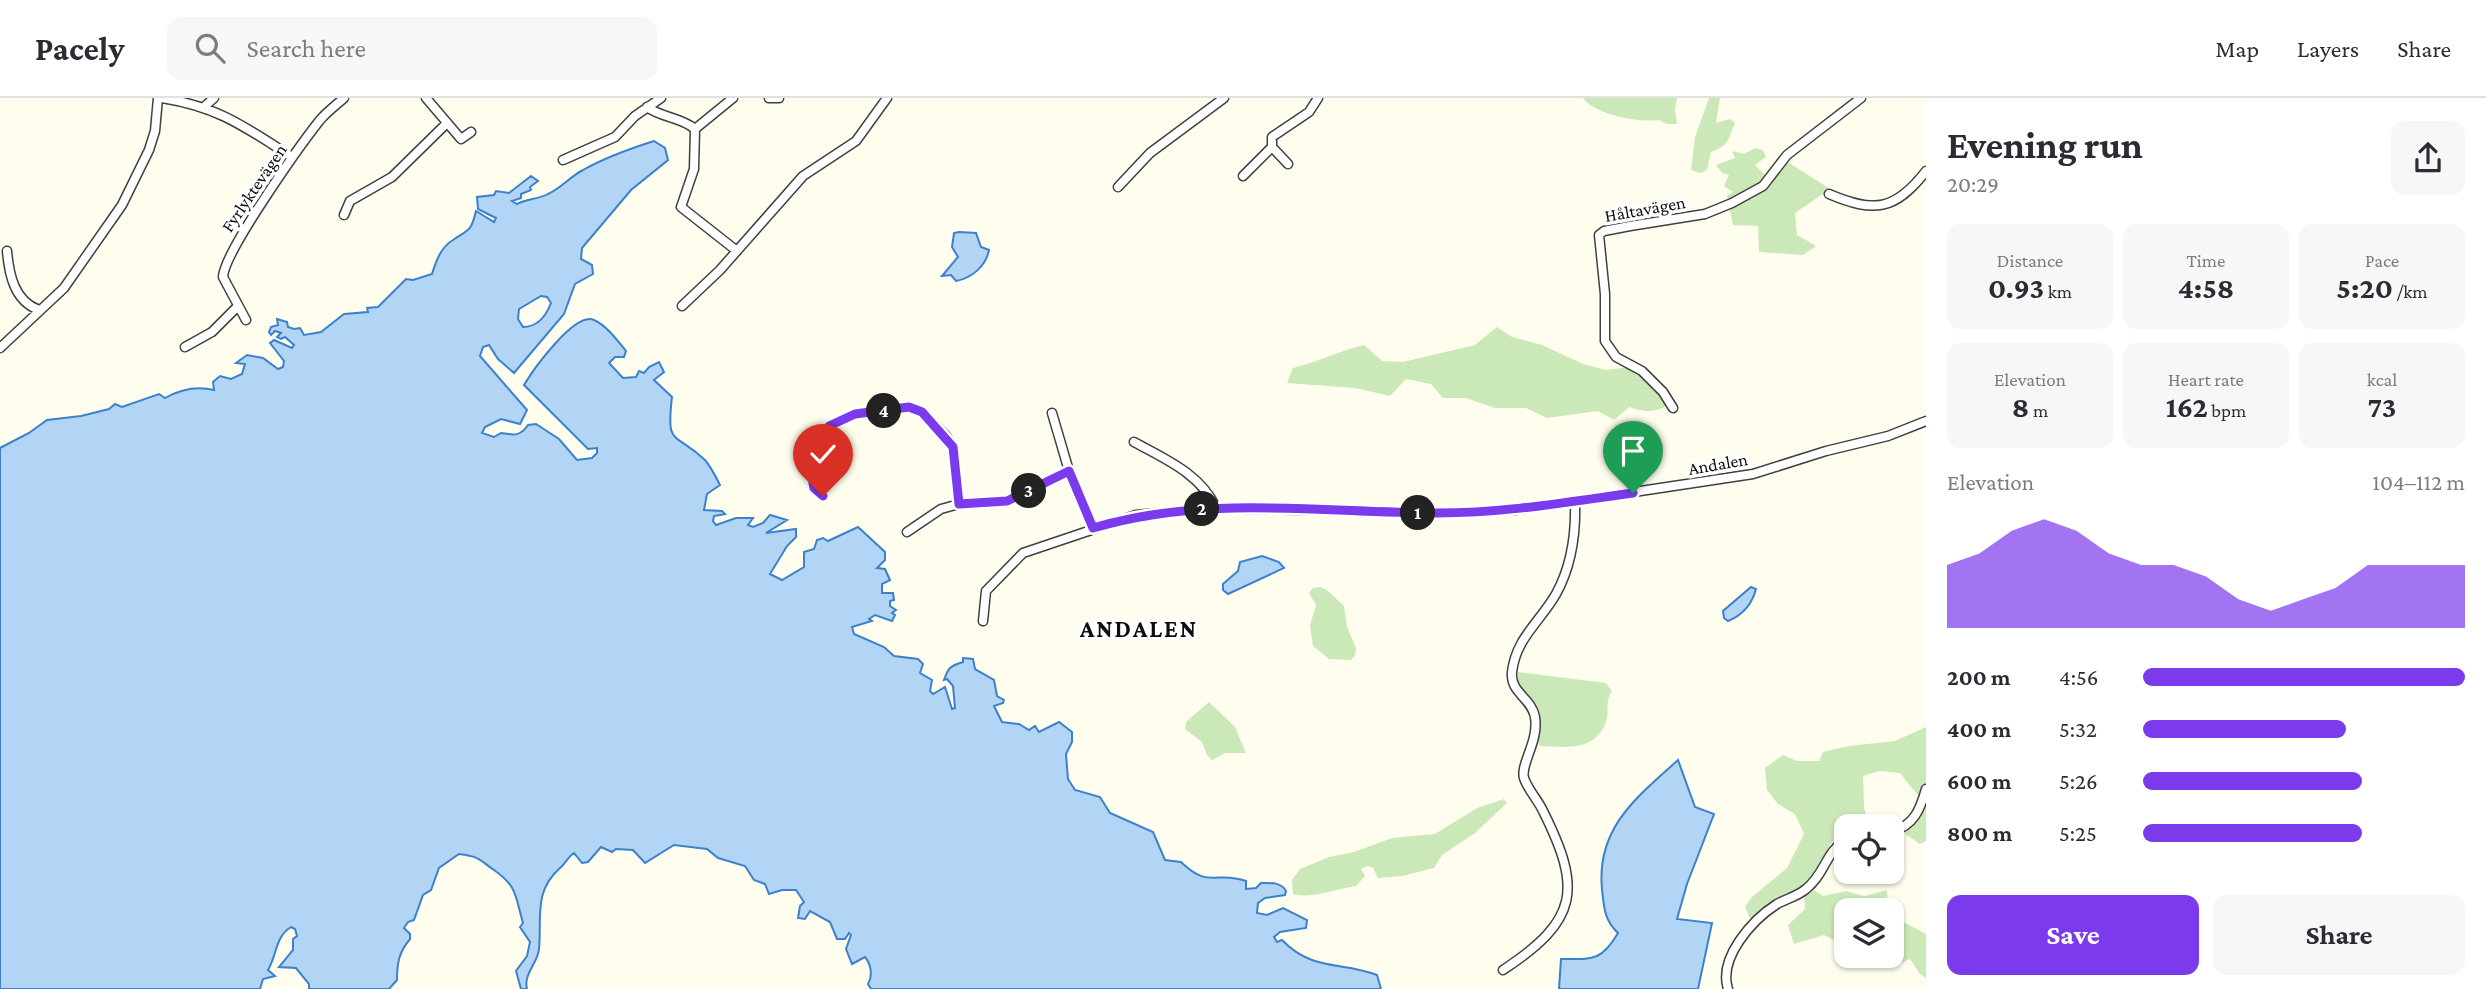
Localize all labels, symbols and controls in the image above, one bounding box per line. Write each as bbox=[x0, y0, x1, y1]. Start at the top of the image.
search box bbox=[167, 17, 657, 80]
icon: search bbox=[191, 29, 229, 67]
text: Pacely bbox=[35, 30, 125, 67]
text: Search here bbox=[247, 34, 366, 63]
text: Map bbox=[2215, 35, 2259, 62]
text: Layers bbox=[2297, 35, 2359, 62]
text: Share bbox=[2397, 35, 2451, 62]
button: share bbox=[2391, 121, 2465, 195]
text: Evening run bbox=[1947, 124, 2143, 166]
street label: Fyrlyktevägen bbox=[217, 140, 291, 236]
text: 20:29 bbox=[1947, 171, 1999, 197]
street label: Håltavägen bbox=[1603, 192, 1687, 226]
text: Distance bbox=[1997, 250, 2063, 271]
text: Time bbox=[2187, 250, 2225, 271]
text: Pace bbox=[2365, 250, 2399, 271]
text: 0.93 bbox=[1988, 271, 2044, 304]
text: 4:58 bbox=[2178, 271, 2234, 304]
text: 5:20 bbox=[2336, 271, 2393, 304]
text: km bbox=[2044, 281, 2072, 302]
text: /km bbox=[2393, 281, 2428, 302]
text: Elevation bbox=[1994, 369, 2066, 390]
text: Heart rate bbox=[2168, 369, 2244, 390]
text: kcal bbox=[2367, 369, 2397, 390]
text: 8 bbox=[2012, 390, 2029, 423]
text: 162 bbox=[2166, 390, 2208, 423]
text: 73 bbox=[2368, 390, 2396, 423]
pin: 4 bbox=[866, 394, 902, 428]
text: 4 bbox=[878, 400, 889, 421]
text: m bbox=[2029, 400, 2048, 421]
text: bpm bbox=[2208, 400, 2246, 421]
pin bbox=[1603, 421, 1663, 493]
pin bbox=[793, 424, 853, 496]
icon: arrive bbox=[1614, 432, 1652, 470]
icon: check bbox=[804, 435, 842, 473]
street label: Andalen bbox=[1687, 449, 1750, 479]
text: Elevation bbox=[1947, 469, 2034, 495]
text: 104–112 m bbox=[2372, 469, 2465, 495]
pin: 3 bbox=[1012, 474, 1046, 508]
text: 3 bbox=[1024, 480, 1033, 501]
pin: 2 bbox=[1184, 492, 1220, 526]
pin: 1 bbox=[1400, 496, 1436, 530]
text: 2 bbox=[1197, 498, 1206, 519]
text: 1 bbox=[1414, 502, 1421, 523]
district label: ANDALEN bbox=[1079, 615, 1198, 642]
text: 200 m bbox=[1947, 664, 2011, 690]
text: 4:56 bbox=[2059, 664, 2099, 690]
text: 400 m bbox=[1947, 716, 2011, 742]
text: 5:32 bbox=[2059, 716, 2097, 742]
text: 600 m bbox=[1947, 768, 2011, 794]
text: 5:26 bbox=[2059, 768, 2098, 794]
map controls bbox=[1834, 814, 1904, 968]
button: locate bbox=[1834, 814, 1904, 884]
text: 800 m bbox=[1947, 820, 2012, 846]
text: 5:25 bbox=[2059, 820, 2097, 846]
button: Save bbox=[1947, 895, 2199, 975]
button: Share bbox=[2213, 895, 2465, 975]
button: layers bbox=[1834, 898, 1904, 968]

